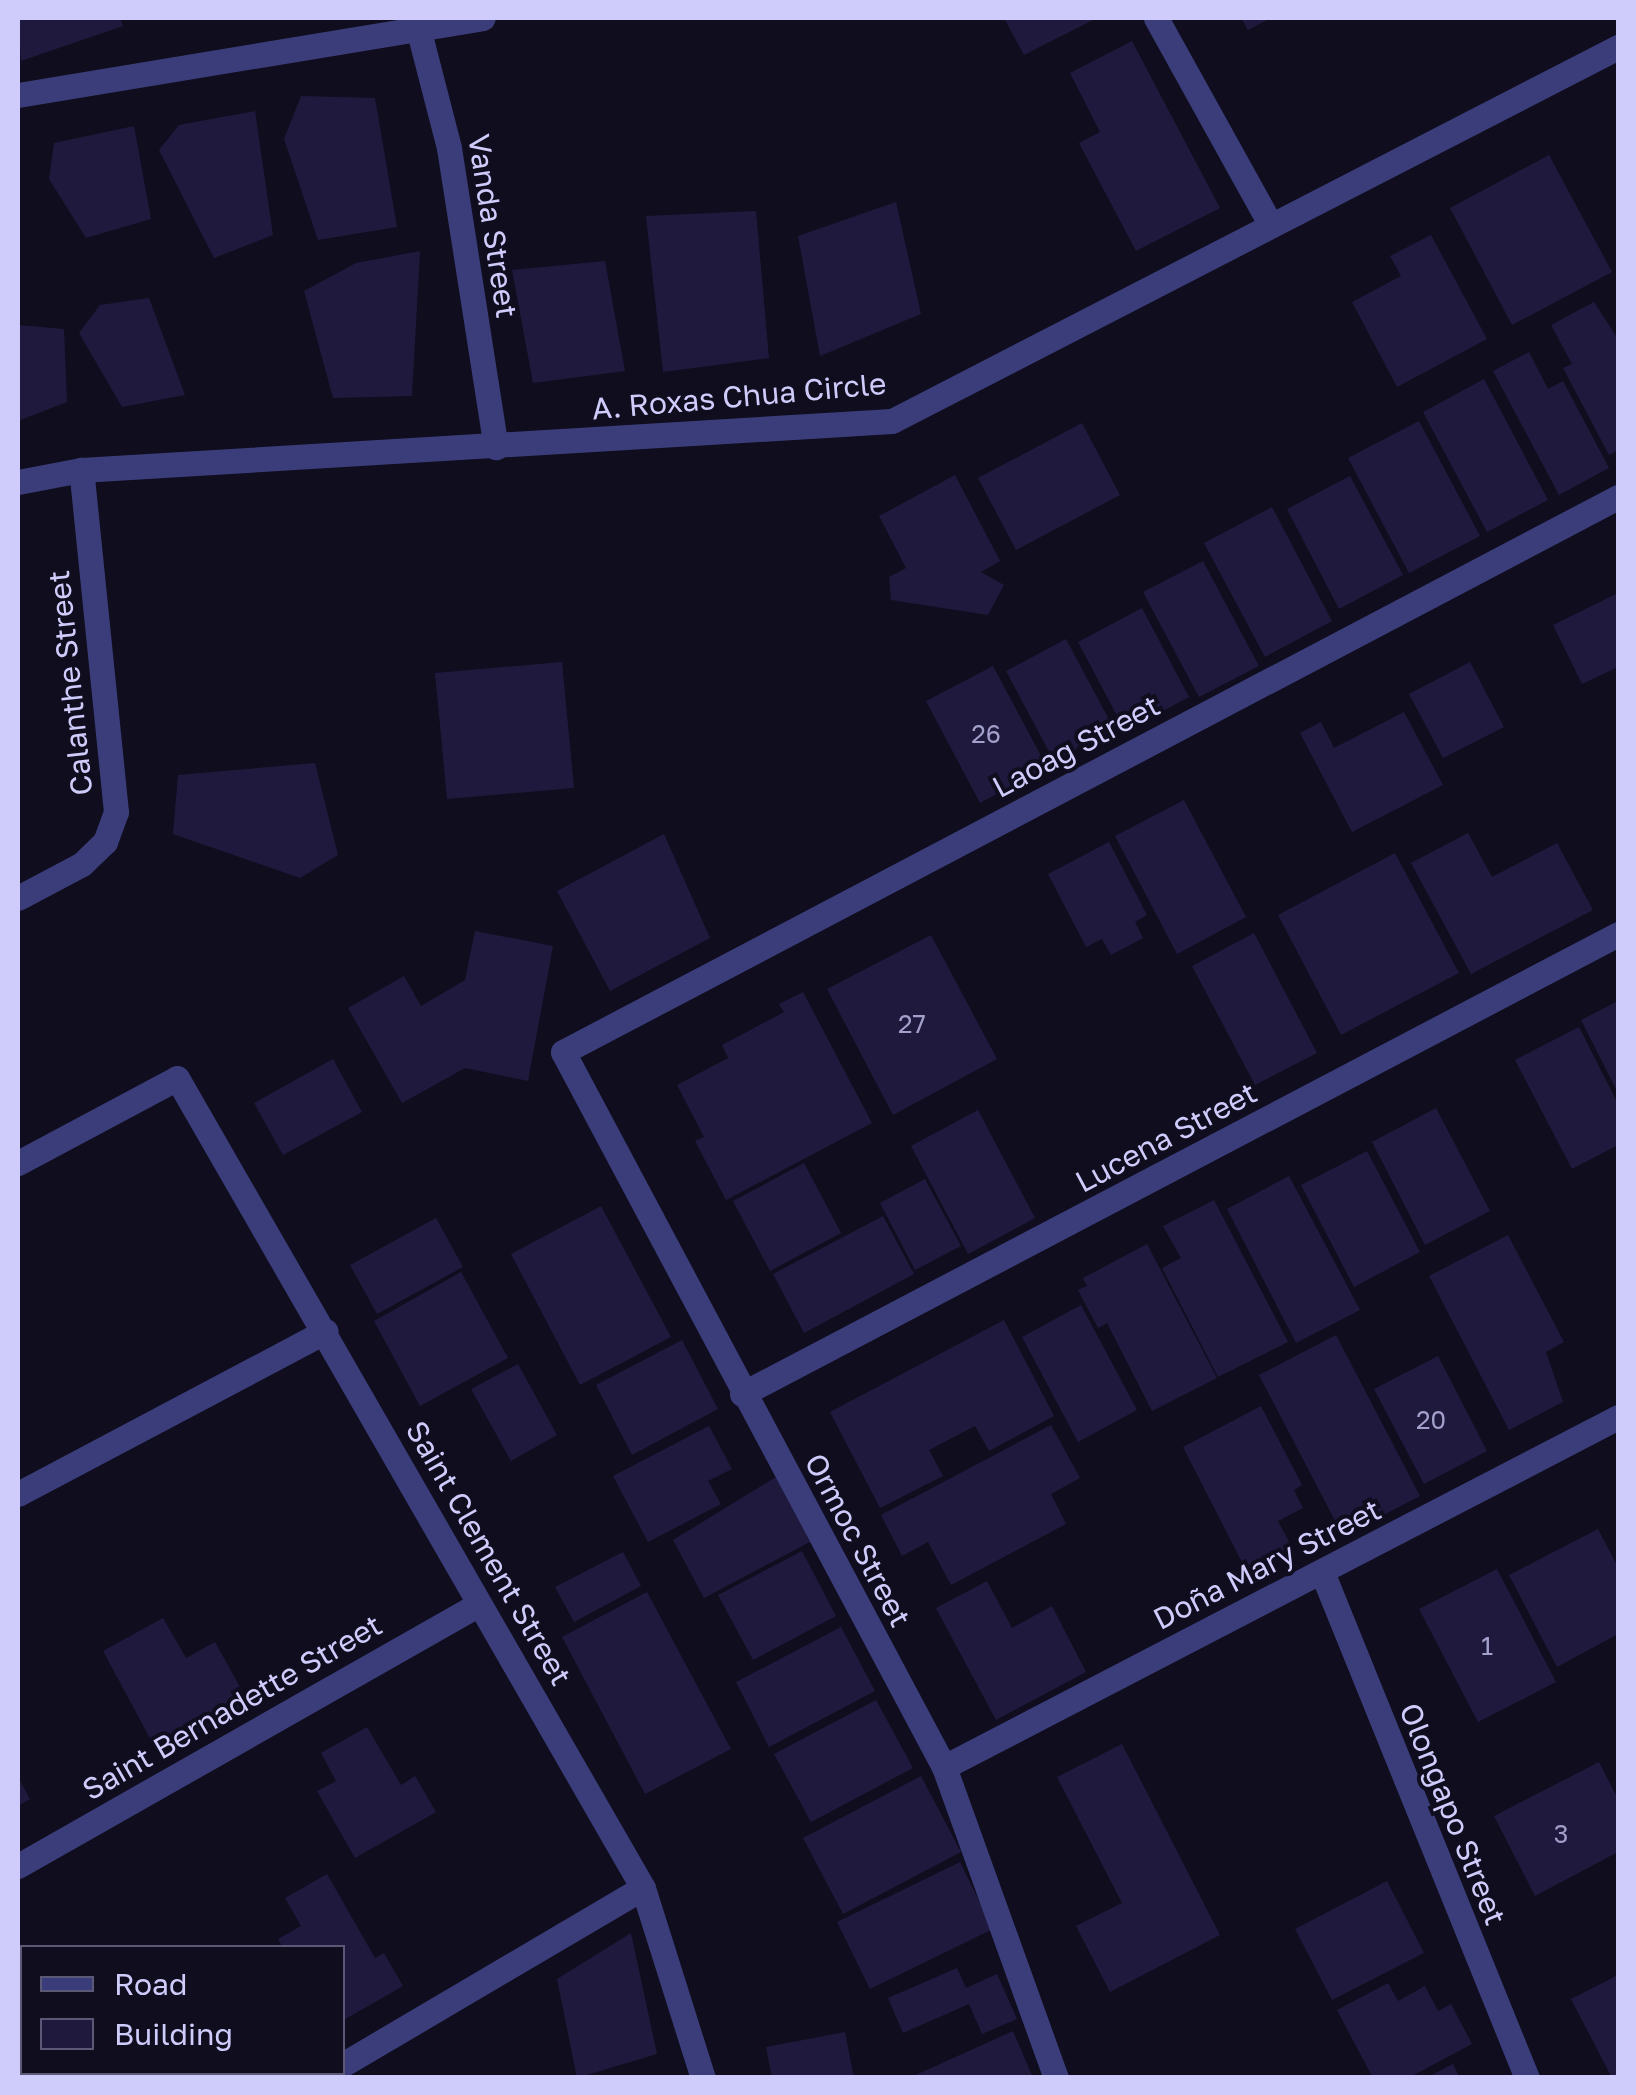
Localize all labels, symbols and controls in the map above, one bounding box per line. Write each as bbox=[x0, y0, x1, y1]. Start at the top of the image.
street label: Vanda Street bbox=[461, 132, 525, 320]
street label: A. Roxas Chua Circle bbox=[590, 365, 888, 427]
street label: Calanthe Street bbox=[40, 569, 100, 797]
street label: Laoag Street bbox=[986, 687, 1166, 805]
house number: 26 bbox=[971, 719, 1001, 749]
house number: 27 bbox=[898, 1009, 926, 1039]
street label: Lucena Street bbox=[1069, 1074, 1263, 1200]
house number: 20 bbox=[1416, 1405, 1446, 1435]
street label: Saint Clement Street bbox=[399, 1414, 579, 1692]
street label: Ormoc Street bbox=[797, 1447, 919, 1633]
street label: Doña Mary Street bbox=[1147, 1491, 1387, 1637]
street label: Saint Bernadette Street bbox=[76, 1606, 388, 1808]
house number: 1 bbox=[1481, 1631, 1493, 1661]
street label: Olongapo Street bbox=[1392, 1698, 1514, 1930]
house number: 3 bbox=[1554, 1819, 1568, 1849]
legend bbox=[20, 1945, 345, 2075]
text: Road bbox=[114, 1966, 188, 2002]
text: Building bbox=[114, 2016, 233, 2052]

